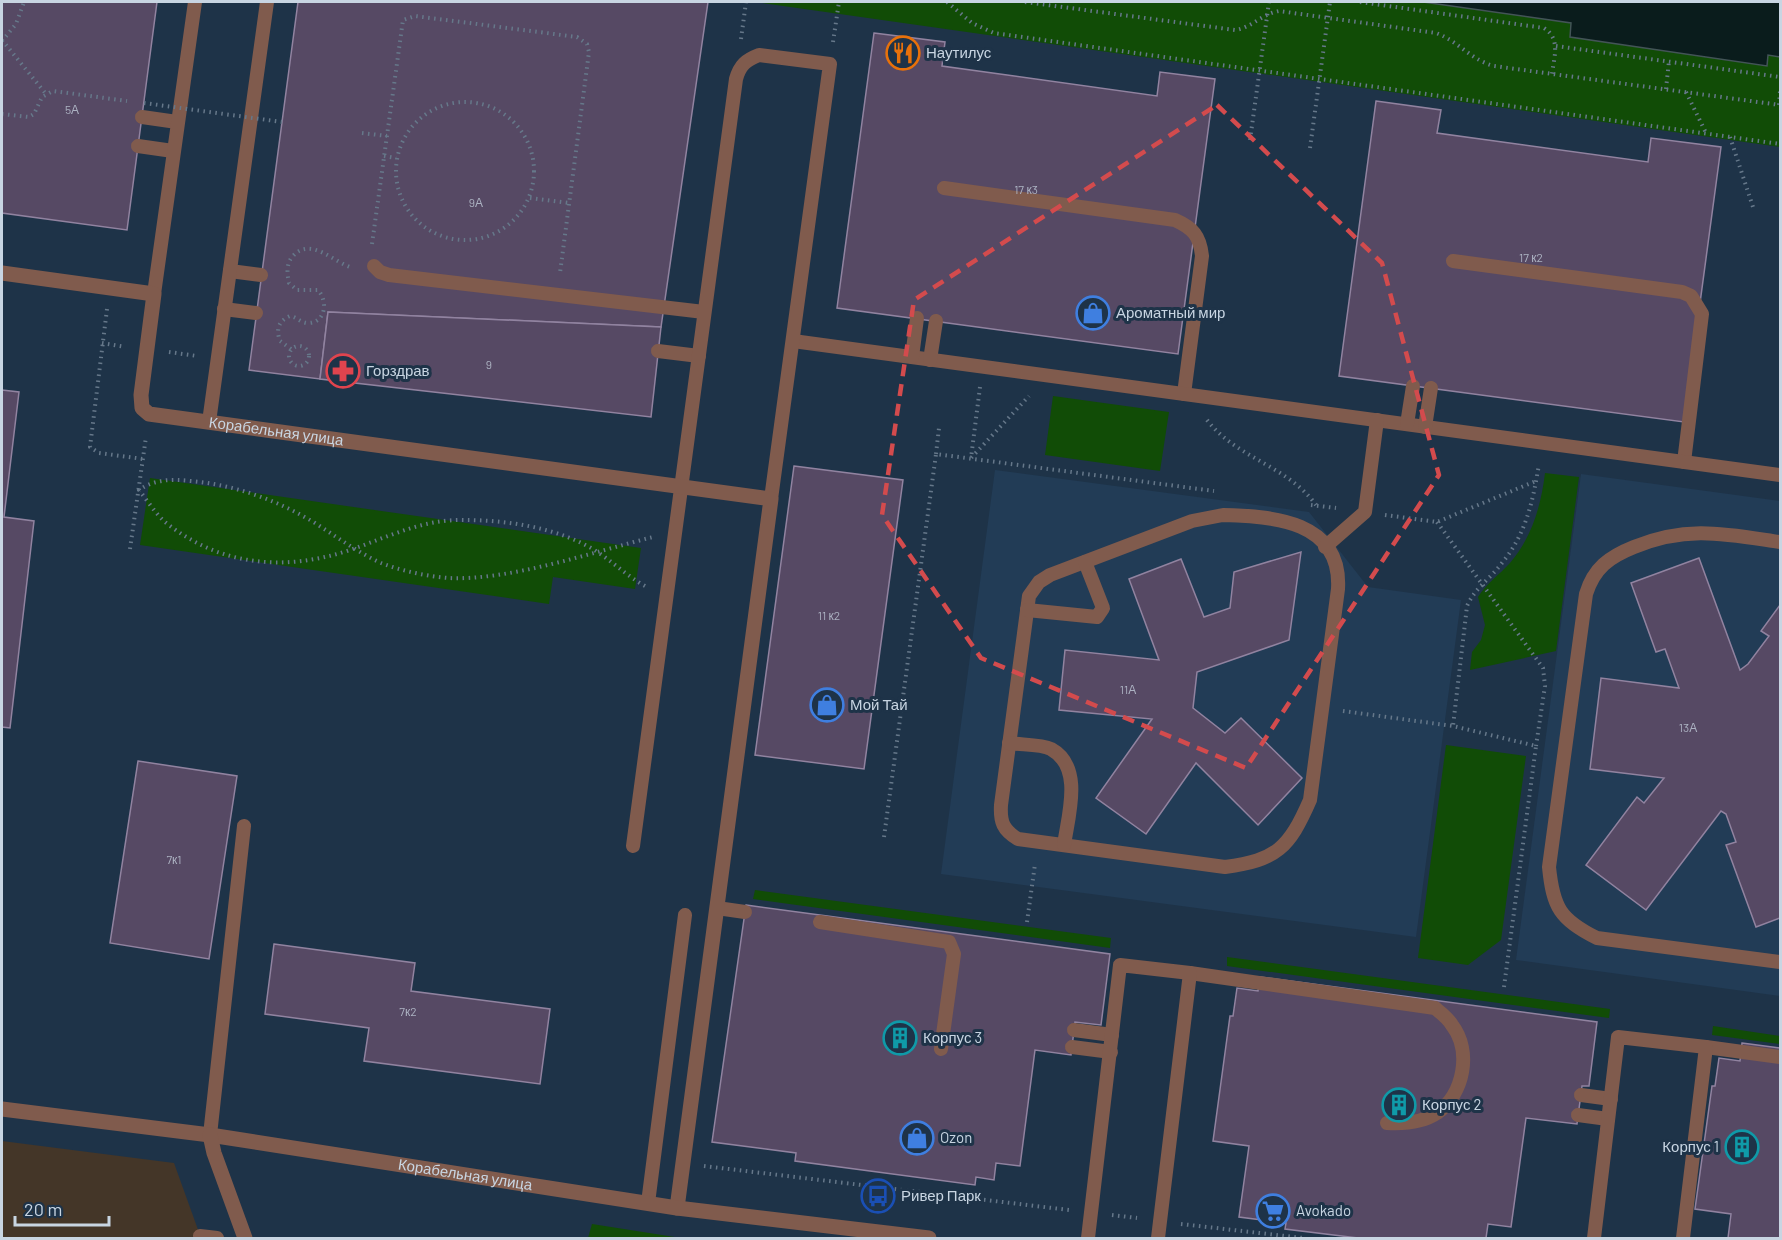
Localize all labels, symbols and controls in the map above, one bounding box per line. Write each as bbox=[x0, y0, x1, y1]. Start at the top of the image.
restaurant icon: Наутилус bbox=[885, 35, 921, 71]
place label: Наутилус bbox=[926, 43, 992, 61]
house number: 5А bbox=[65, 102, 79, 116]
house number: 17 к3 bbox=[1014, 182, 1038, 196]
house number: 9А bbox=[469, 195, 483, 209]
house number: 17 к2 bbox=[1519, 250, 1543, 264]
shop icon: Ароматный мир bbox=[1075, 295, 1111, 331]
place label: Ароматный мир bbox=[1116, 303, 1225, 321]
pharmacy icon: Горздрав bbox=[325, 353, 361, 389]
house number: 9 bbox=[486, 357, 492, 371]
place label: Горздрав bbox=[366, 361, 430, 379]
street label: Корабельная улица bbox=[208, 412, 346, 449]
house number: 11 к2 bbox=[818, 608, 840, 622]
house number: 11А bbox=[1120, 682, 1136, 696]
shop icon: Мой Тай bbox=[809, 687, 845, 723]
place label: Мой Тай bbox=[850, 695, 908, 713]
house number: 13А bbox=[1679, 720, 1697, 734]
house number: 7к1 bbox=[166, 852, 182, 866]
house number: 7к2 bbox=[399, 1004, 417, 1018]
building icon: Корпус 3 bbox=[882, 1020, 918, 1056]
place label: Корпус 3 bbox=[923, 1028, 982, 1046]
building icon: Корпус 2 bbox=[1381, 1087, 1417, 1123]
place label: Корпус 2 bbox=[1422, 1095, 1481, 1113]
shop icon: Ozon bbox=[899, 1120, 935, 1156]
place label: Ozon bbox=[940, 1128, 972, 1146]
building icon: Корпус 1 bbox=[1724, 1129, 1760, 1165]
place label: Корпус 1 bbox=[1662, 1137, 1719, 1155]
street label: Корабельная улица bbox=[397, 1155, 535, 1193]
bus stop icon: Ривер Парк bbox=[860, 1178, 896, 1214]
place label: Ривер Парк bbox=[901, 1186, 981, 1204]
scale bar bbox=[15, 1189, 110, 1227]
supermarket icon: Avokado bbox=[1255, 1193, 1291, 1229]
text: 20 m bbox=[24, 1198, 62, 1220]
place label: Avokado bbox=[1296, 1201, 1351, 1219]

